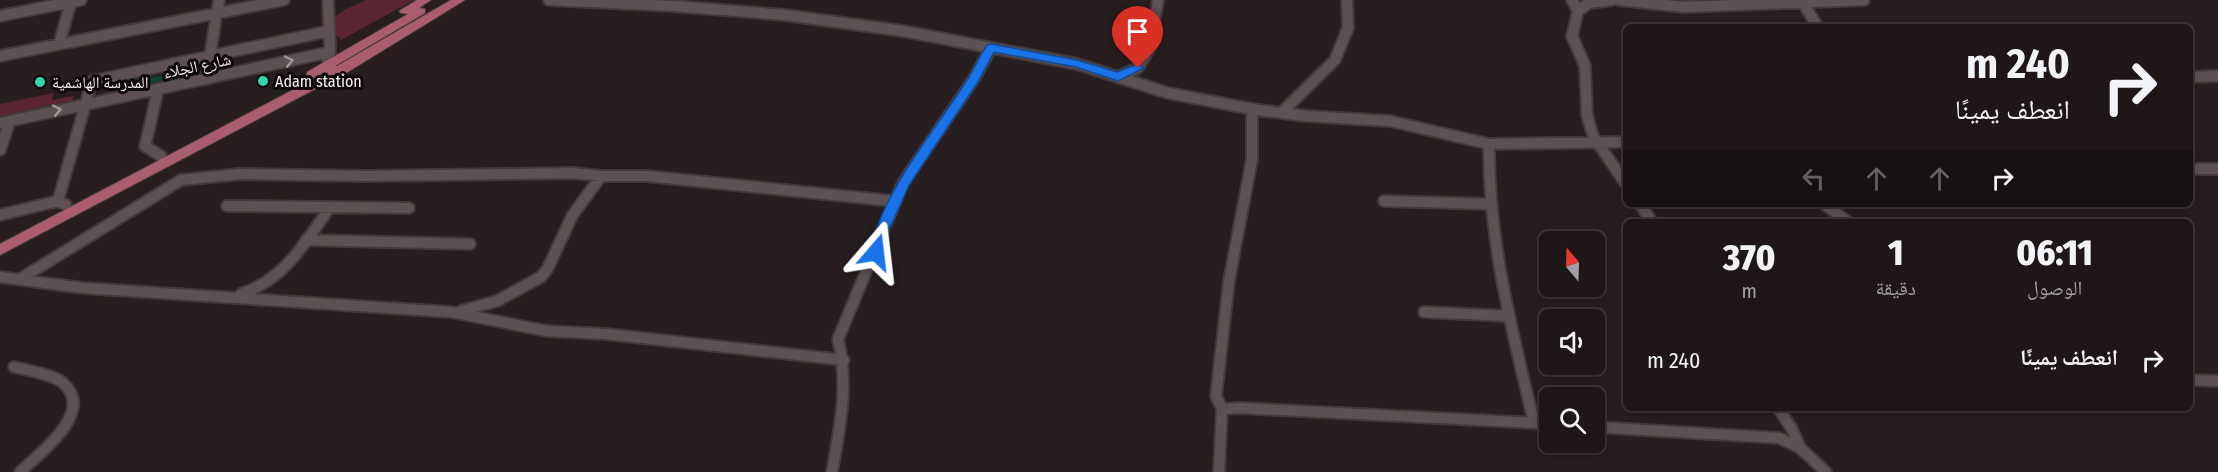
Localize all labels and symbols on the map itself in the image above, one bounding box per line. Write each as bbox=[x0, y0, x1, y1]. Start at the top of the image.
pin bbox=[1112, 6, 1163, 68]
street label: شارع الجلاء bbox=[161, 50, 233, 83]
one-way arrow bbox=[284, 56, 294, 69]
place label: Adam station bbox=[275, 72, 362, 91]
place label: المدرسة الهاشمية bbox=[52, 73, 149, 92]
marker: Adam station bbox=[256, 74, 270, 88]
marker: المدرسة الهاشمية bbox=[33, 75, 47, 89]
one-way arrow bbox=[52, 105, 62, 118]
position arrow bbox=[844, 220, 908, 284]
north arrow bbox=[1539, 231, 1605, 297]

